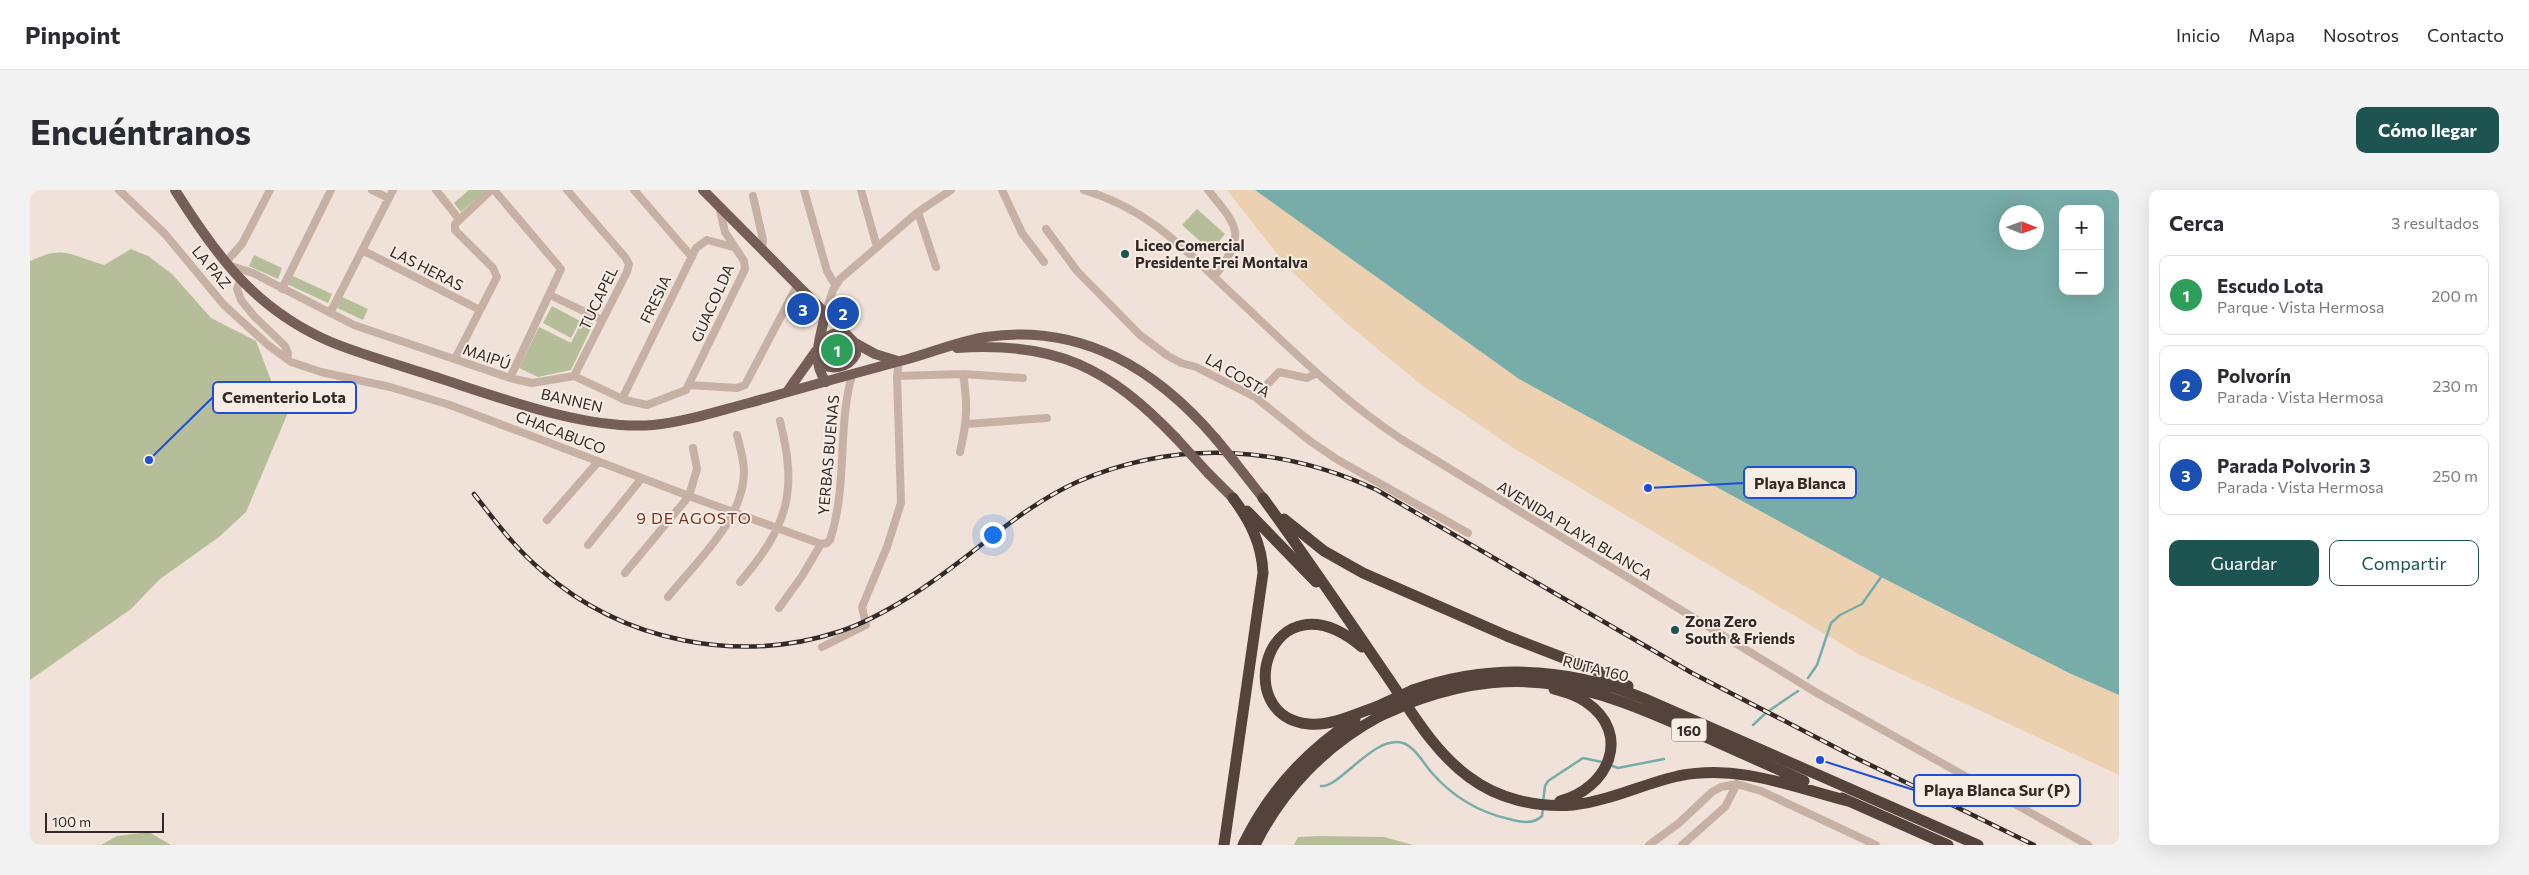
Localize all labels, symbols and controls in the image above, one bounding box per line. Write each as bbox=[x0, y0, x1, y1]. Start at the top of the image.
text: Pinpoint bbox=[25, 20, 120, 49]
text: Inicio bbox=[2176, 24, 2220, 46]
text: Mapa bbox=[2248, 24, 2295, 46]
text: Nosotros bbox=[2323, 24, 2399, 46]
text: Contacto bbox=[2427, 24, 2504, 46]
button: Cómo llegar bbox=[2356, 107, 2499, 153]
text: Encuéntranos bbox=[30, 109, 251, 152]
north arrow bbox=[1999, 205, 2044, 250]
map controls bbox=[2059, 205, 2104, 295]
button: + bbox=[2059, 205, 2104, 250]
text: Cerca bbox=[2169, 210, 2224, 235]
text: 3 resultados bbox=[2391, 213, 2479, 232]
place label: Liceo Comercial Presidente Frei Montalva bbox=[1135, 236, 1308, 271]
street label: LA PAZ bbox=[189, 242, 235, 292]
street label: LAS HERAS bbox=[387, 242, 467, 294]
marker: Liceo Comercial Presidente Frei Montalva bbox=[1119, 248, 1131, 260]
button: − bbox=[2059, 250, 2104, 295]
street label: GUACOLDA bbox=[687, 261, 737, 345]
street label: TUCAPEL bbox=[575, 263, 621, 333]
street label: FRESIA bbox=[636, 272, 674, 326]
text: Escudo Lota bbox=[2217, 274, 2324, 297]
text: 1 bbox=[2182, 286, 2190, 305]
text: 200 m bbox=[2431, 286, 2478, 305]
pin: 3 bbox=[787, 290, 819, 328]
pin: 2 bbox=[827, 294, 859, 332]
text: Parque · Vista Hermosa bbox=[2217, 297, 2384, 316]
pin: 1 bbox=[821, 331, 853, 369]
street label: MAIPÚ bbox=[461, 339, 514, 373]
street label: LA COSTA bbox=[1202, 349, 1274, 401]
text: Polvorín bbox=[2217, 364, 2291, 387]
text: 2 bbox=[2181, 376, 2191, 395]
text: 230 m bbox=[2433, 376, 2478, 395]
callout: Cementerio Lota bbox=[213, 382, 356, 413]
street label: BANNEN bbox=[539, 384, 605, 416]
text: Cementerio Lota bbox=[222, 387, 346, 406]
text: Parada · Vista Hermosa bbox=[2217, 387, 2384, 406]
street label: YERBAS BUENAS bbox=[814, 394, 842, 516]
street label: CHACABUCO bbox=[513, 407, 609, 457]
text: Parada Polvorin 3 bbox=[2217, 454, 2370, 477]
text: 3 bbox=[2181, 466, 2191, 485]
text: 250 m bbox=[2432, 466, 2478, 485]
callout: Playa Blanca bbox=[1744, 467, 1856, 498]
text: Playa Blanca bbox=[1754, 473, 1846, 492]
street label: AVENIDA PLAYA BLANCA bbox=[1494, 477, 1656, 583]
text: Parada · Vista Hermosa bbox=[2217, 477, 2384, 496]
district label: 9 DE AGOSTO bbox=[636, 508, 752, 527]
your location bbox=[980, 522, 1006, 548]
button: Guardar bbox=[2169, 540, 2319, 586]
button: Compartir bbox=[2329, 540, 2479, 586]
place label: Zona Zero South & Friends bbox=[1685, 612, 1795, 647]
marker: Zona Zero South & Friends bbox=[1669, 624, 1681, 636]
street label: RUTA 160 bbox=[1561, 651, 1631, 685]
road number: 160 bbox=[1672, 718, 1706, 742]
callout: Playa Blanca Sur (P) bbox=[1914, 775, 2080, 806]
text: Playa Blanca Sur (P) bbox=[1924, 780, 2070, 799]
scale bar bbox=[45, 810, 164, 833]
text: 100 m bbox=[52, 813, 91, 830]

